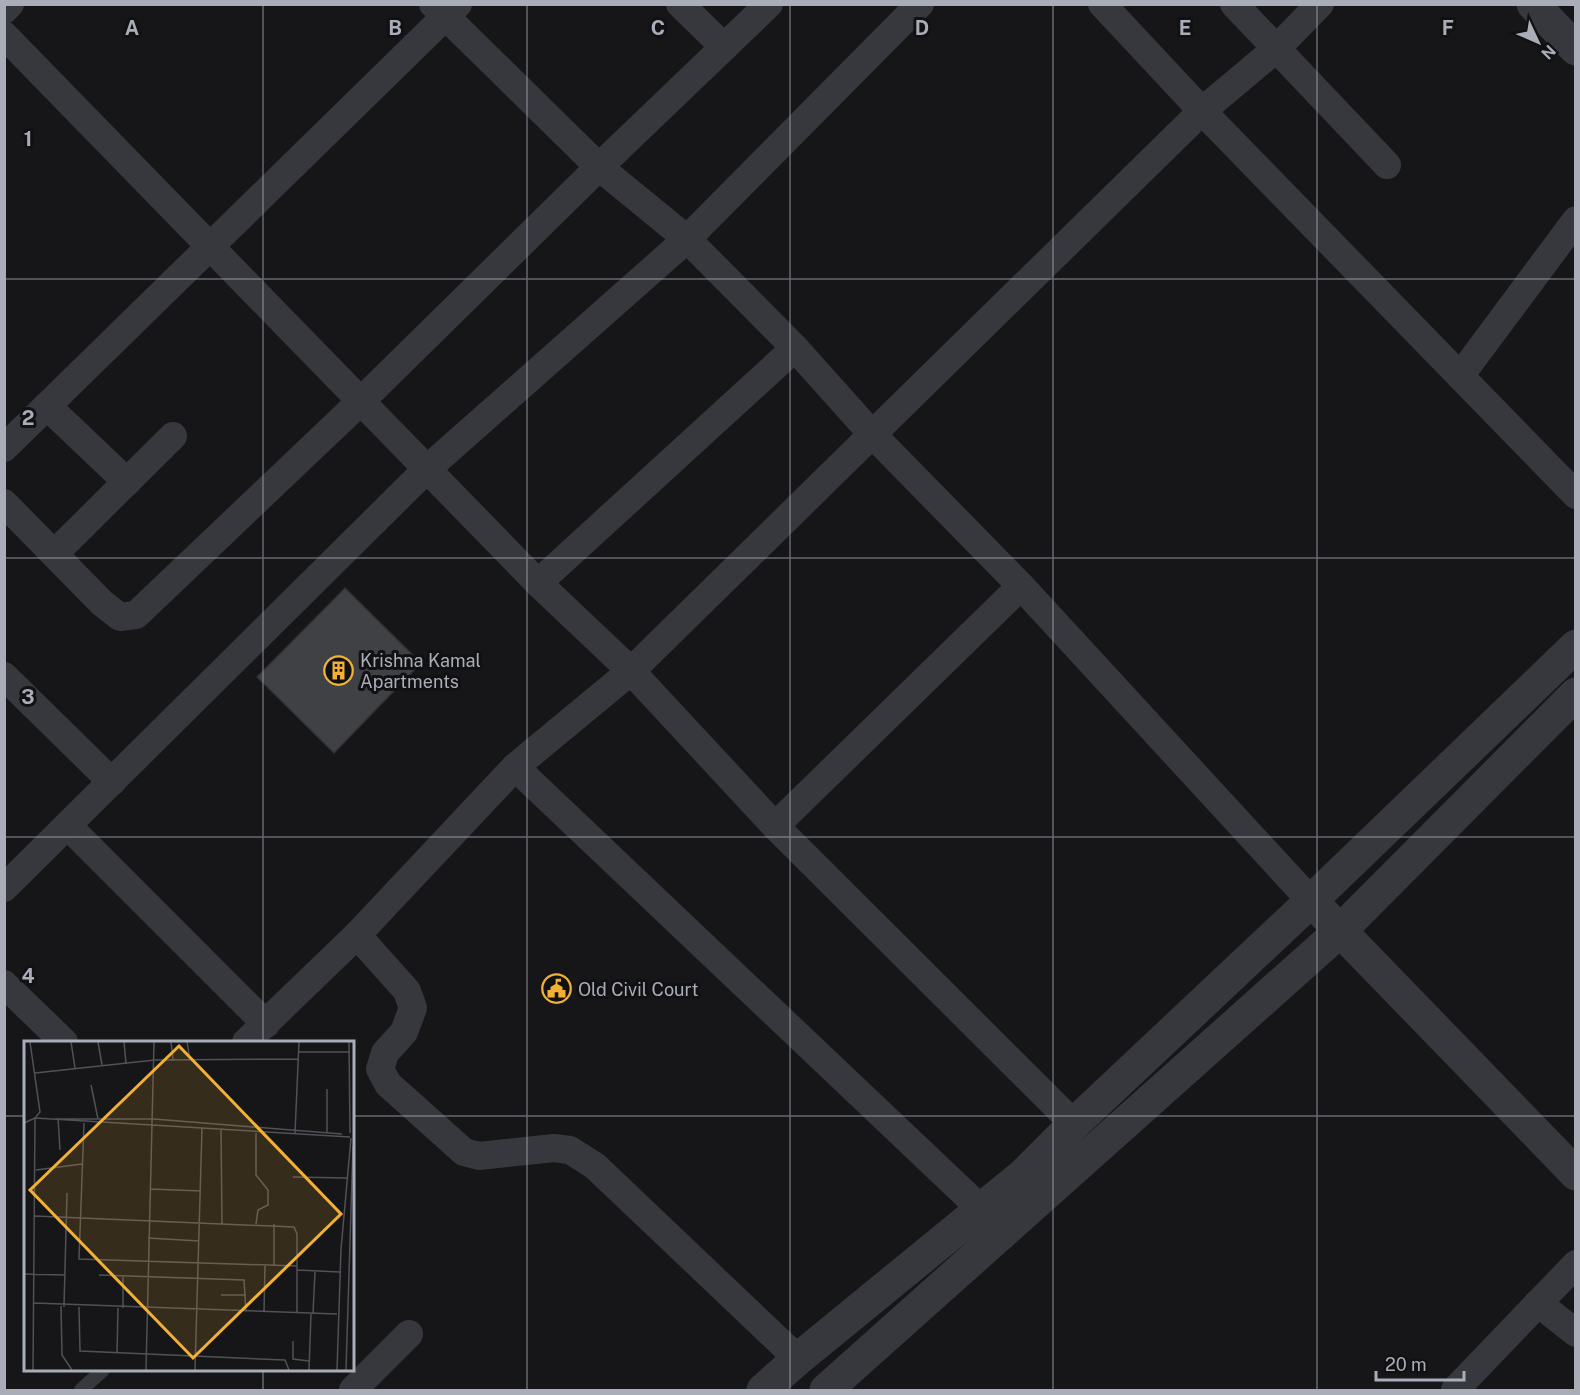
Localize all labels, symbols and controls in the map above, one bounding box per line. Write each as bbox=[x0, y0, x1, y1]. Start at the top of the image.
north arrow bbox=[1508, 12, 1568, 72]
text: A bbox=[125, 16, 139, 40]
text: B bbox=[388, 16, 402, 40]
text: C bbox=[651, 16, 665, 40]
text: D bbox=[915, 16, 929, 40]
text: E bbox=[1179, 16, 1191, 40]
text: F bbox=[1442, 16, 1454, 40]
text: N bbox=[1537, 41, 1560, 63]
text: 1 bbox=[24, 127, 32, 151]
text: 2 bbox=[22, 406, 34, 430]
place label: Krishna Kamal Apartments bbox=[360, 650, 481, 692]
building icon: Krishna Kamal Apartments bbox=[323, 654, 355, 686]
text: 3 bbox=[21, 685, 35, 709]
text: 4 bbox=[21, 964, 35, 988]
public building icon: Old Civil Court bbox=[541, 973, 573, 1005]
place label: Old Civil Court bbox=[578, 979, 698, 1000]
inset map bbox=[24, 1041, 354, 1371]
scale bar bbox=[1376, 1344, 1464, 1382]
text: 20 m bbox=[1385, 1354, 1427, 1375]

